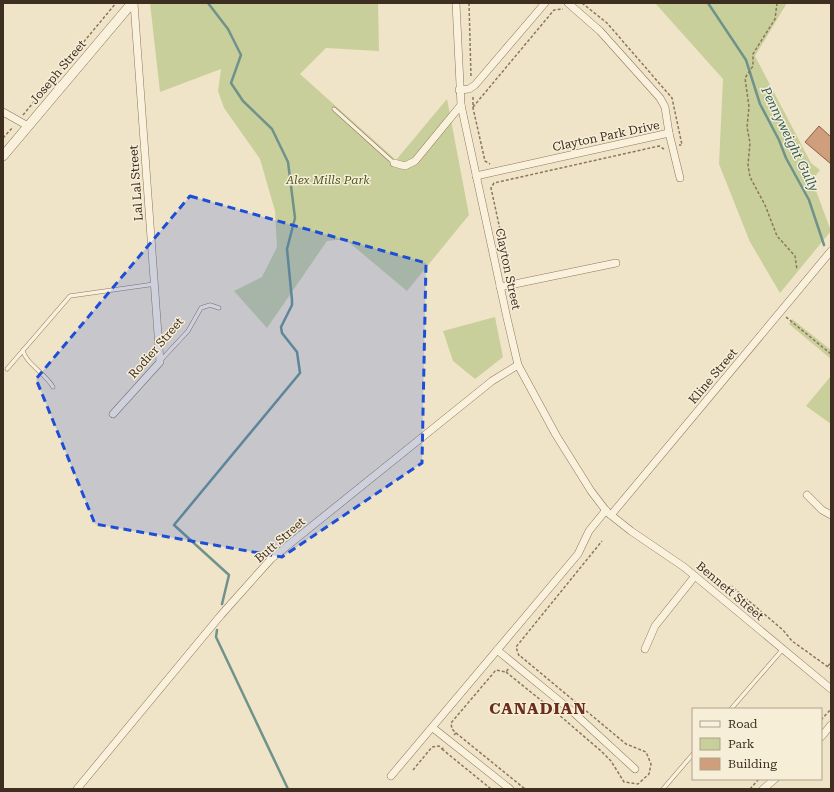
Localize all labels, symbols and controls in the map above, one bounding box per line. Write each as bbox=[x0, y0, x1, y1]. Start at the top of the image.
street label: Joseph Street bbox=[27, 37, 89, 107]
water label: Pennyweight Gully bbox=[758, 83, 822, 194]
street label: Clayton Park Drive bbox=[551, 118, 661, 154]
street label: Lal Lal Street bbox=[126, 144, 146, 221]
park label: Alex Mills Park bbox=[285, 173, 370, 187]
street label: Clayton Street bbox=[493, 227, 524, 312]
street label: Rodier Street bbox=[126, 314, 187, 381]
street label: Kline Street bbox=[686, 345, 741, 407]
street label: Butt Street bbox=[252, 514, 308, 566]
street label: Bennett Street bbox=[694, 559, 767, 623]
district label: CANADIAN bbox=[489, 699, 587, 718]
legend bbox=[692, 708, 822, 780]
text: Road bbox=[728, 717, 758, 731]
text: Park bbox=[728, 737, 755, 751]
text: Building bbox=[728, 757, 777, 771]

